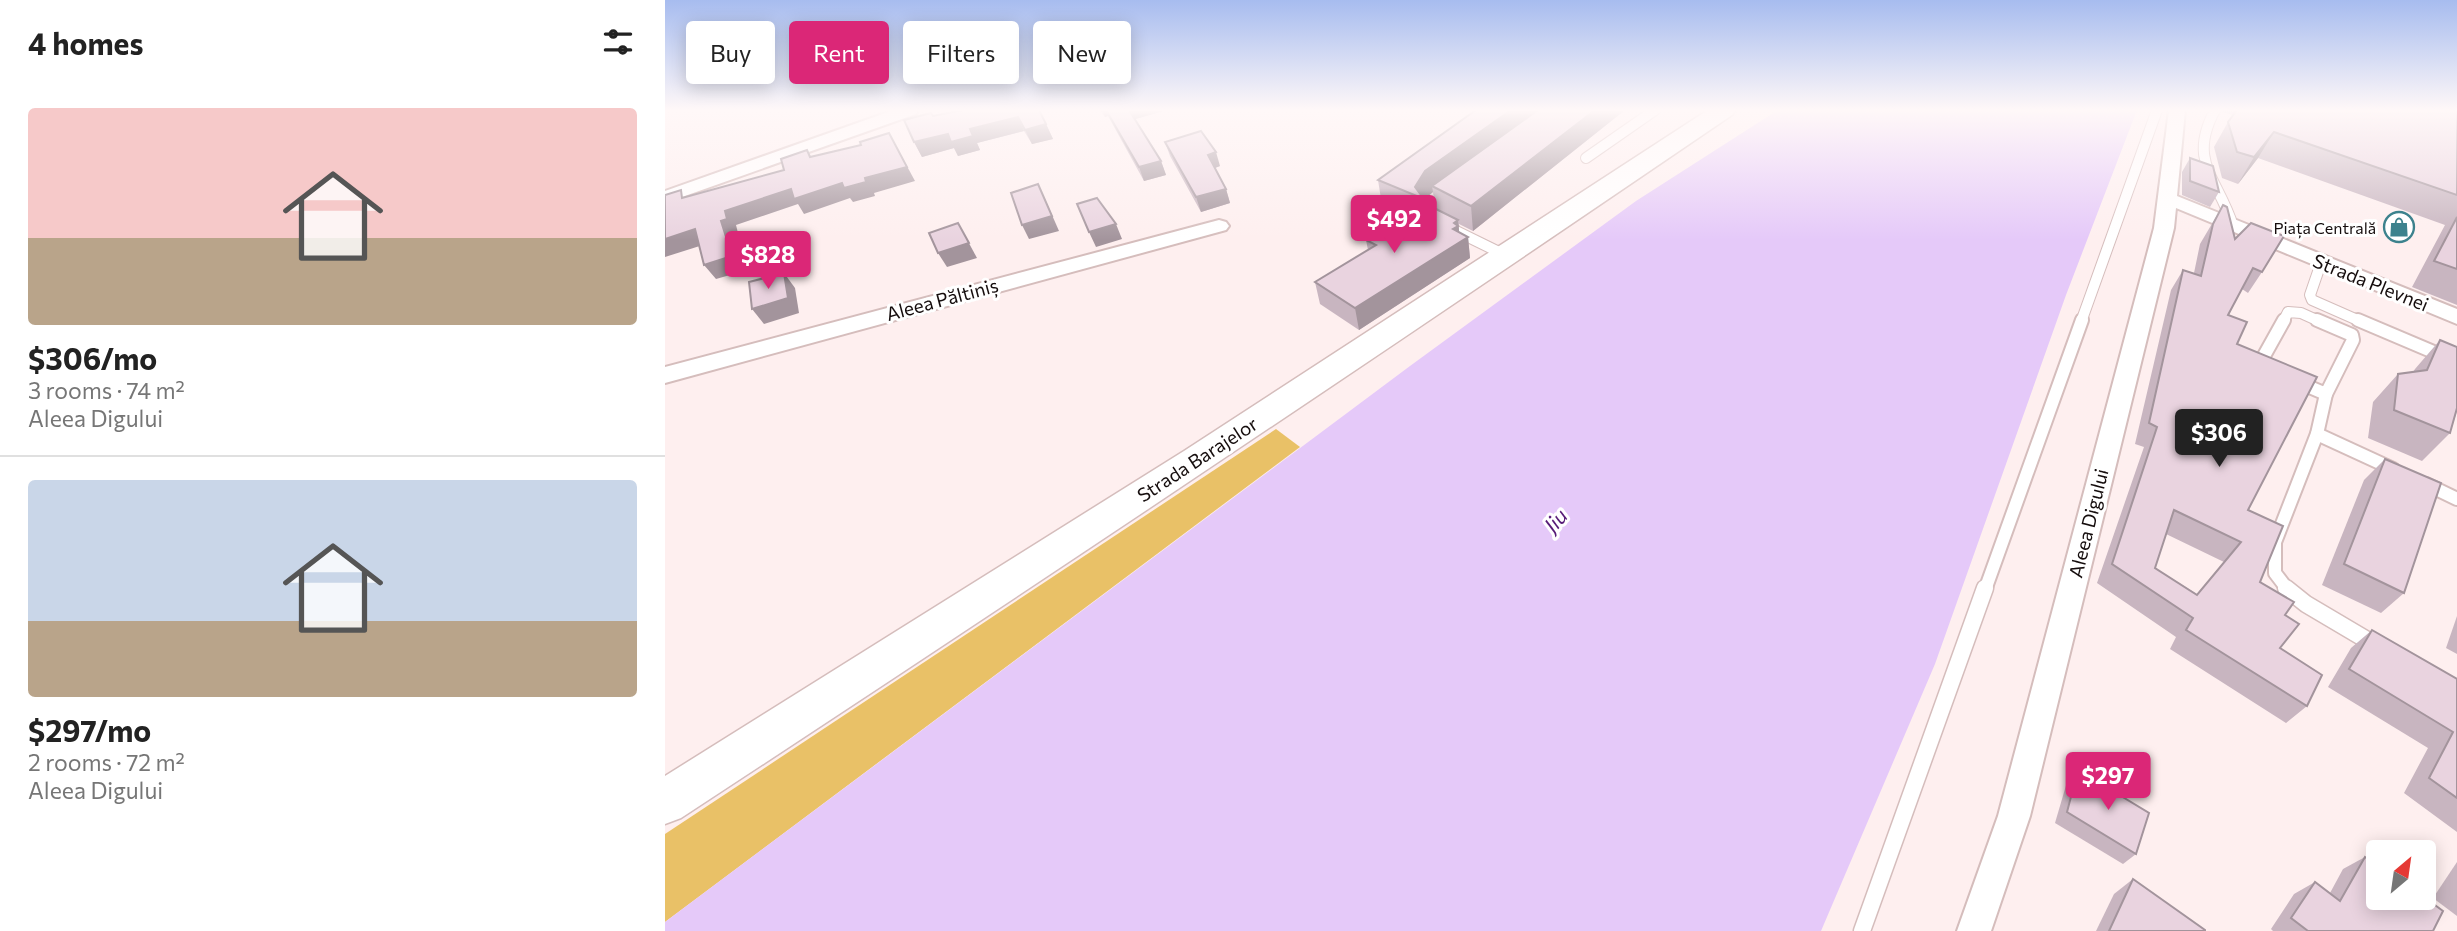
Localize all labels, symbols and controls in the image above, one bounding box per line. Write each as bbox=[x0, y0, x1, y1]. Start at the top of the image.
chip: Buy bbox=[686, 21, 775, 84]
chip: Rent bbox=[789, 21, 889, 84]
chip: Filters bbox=[903, 21, 1019, 84]
chip: New bbox=[1033, 21, 1131, 84]
icon: filters bbox=[599, 23, 637, 61]
text: 4 homes bbox=[28, 24, 143, 61]
icon: home bbox=[270, 153, 396, 279]
pin: $492 bbox=[1353, 196, 1435, 255]
text: $492 bbox=[1367, 204, 1421, 232]
shop icon: Piața Centrală bbox=[2382, 210, 2416, 244]
place label: Piața Centrală bbox=[2273, 218, 2376, 239]
pin: $828 bbox=[727, 232, 809, 291]
text: $828 bbox=[741, 240, 795, 268]
street label: Strada Plevnei bbox=[2310, 248, 2432, 316]
street label: Aleea Păltiniș bbox=[883, 273, 1001, 327]
text: $306/mo bbox=[28, 339, 157, 376]
text: 3 rooms · 74 m² bbox=[28, 376, 185, 404]
text: Aleea Digului bbox=[28, 404, 163, 432]
pin: $306 bbox=[2178, 410, 2260, 469]
street label: Strada Barajelor bbox=[1133, 411, 1262, 506]
text: $306 bbox=[2191, 418, 2247, 446]
street label: Aleea Digului bbox=[2063, 466, 2113, 580]
water label: Jiu bbox=[1537, 503, 1572, 538]
icon: home bbox=[270, 525, 396, 651]
text: $297/mo bbox=[28, 711, 151, 748]
text: 2 rooms · 72 m² bbox=[28, 748, 185, 776]
pin: $297 bbox=[2067, 752, 2149, 812]
text: $297 bbox=[2082, 761, 2134, 789]
text: Aleea Digului bbox=[28, 776, 163, 804]
north arrow bbox=[2366, 840, 2436, 910]
map controls bbox=[2366, 840, 2436, 910]

